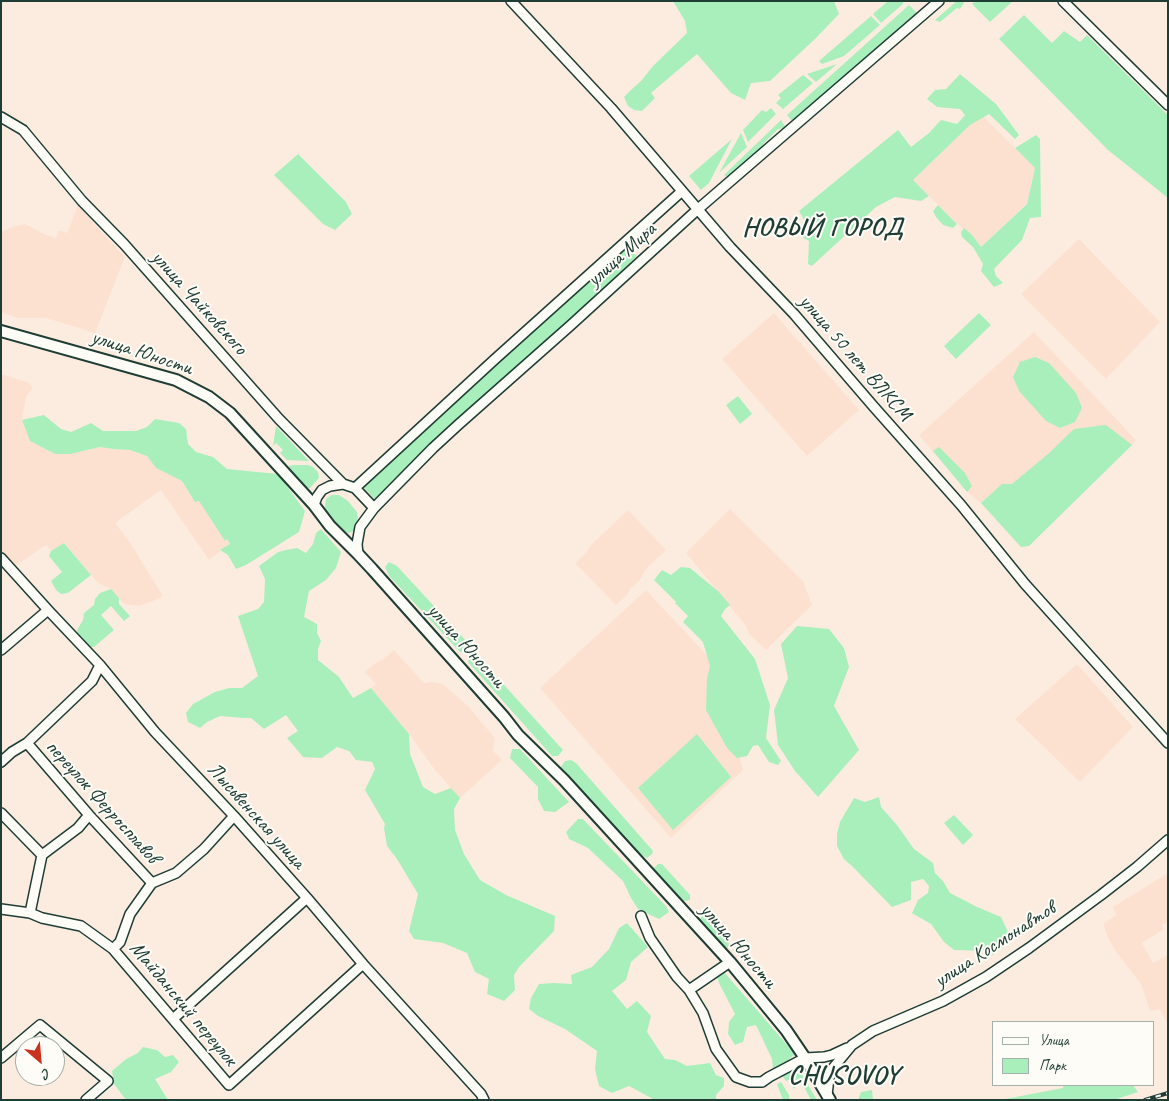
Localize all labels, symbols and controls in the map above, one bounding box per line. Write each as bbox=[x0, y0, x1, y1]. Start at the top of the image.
district label: НОВЫЙ ГОРОД bbox=[737, 212, 909, 244]
street label: улица Мира bbox=[582, 217, 662, 293]
street label: улица Чайковского bbox=[146, 246, 252, 360]
street label: улица 50 лет ВЛКСМ bbox=[793, 290, 917, 426]
street label: улица Юности bbox=[88, 325, 196, 381]
street label: улица Юности bbox=[422, 599, 510, 693]
street label: переулок Ферросплавов bbox=[40, 735, 164, 869]
street label: Лысьвенская улица bbox=[202, 757, 310, 875]
street label: улица Космонавтов bbox=[930, 896, 1060, 994]
street label: улица Юности bbox=[694, 898, 782, 994]
street label: Майданский переулок bbox=[124, 937, 242, 1071]
legend bbox=[992, 1021, 1154, 1086]
text: Улица bbox=[1039, 1031, 1069, 1050]
north arrow bbox=[15, 1036, 65, 1086]
text: Парк bbox=[1039, 1056, 1066, 1075]
district label: CHUSOVOY bbox=[788, 1060, 900, 1092]
text: С bbox=[40, 1065, 54, 1083]

